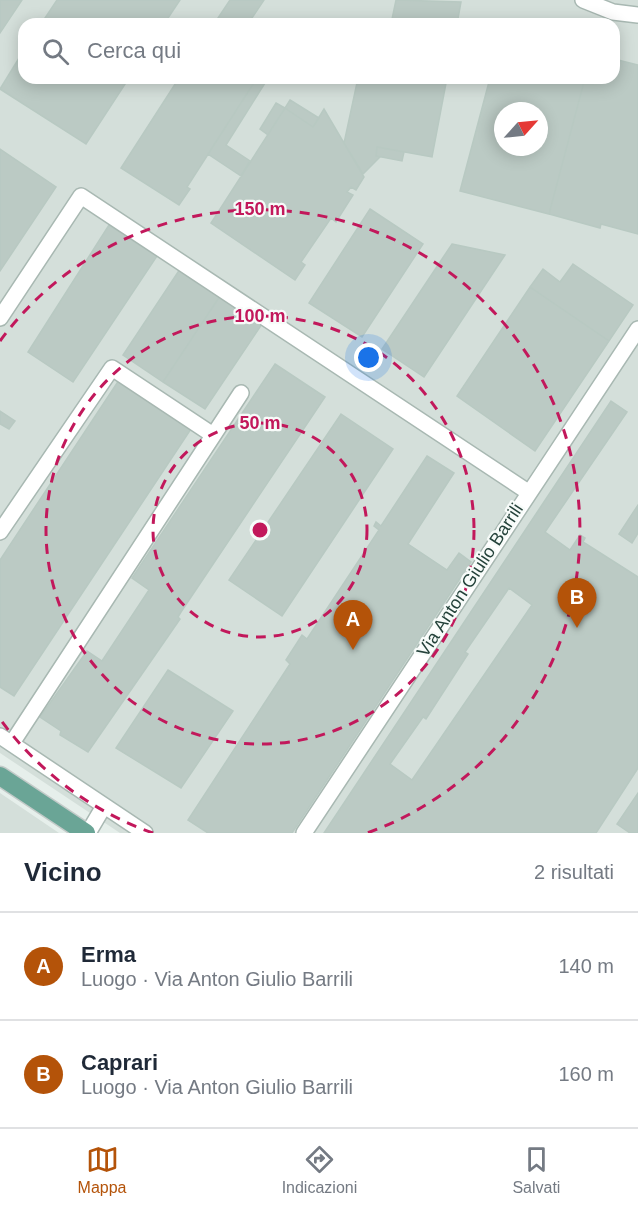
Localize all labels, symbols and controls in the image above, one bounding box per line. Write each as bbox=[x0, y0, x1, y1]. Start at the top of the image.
search box bbox=[18, 18, 620, 84]
icon: search bbox=[39, 35, 72, 68]
text: Cerca qui bbox=[87, 38, 181, 63]
north arrow bbox=[494, 102, 548, 156]
text: 150 m bbox=[234, 199, 286, 219]
text: 100 m bbox=[234, 306, 286, 326]
your location bbox=[354, 343, 383, 372]
text: 50 m bbox=[239, 413, 281, 433]
street label: Via Anton Giulio Barrili bbox=[413, 500, 527, 660]
centre of rings bbox=[250, 520, 270, 540]
pin: B bbox=[558, 578, 596, 628]
pin: A bbox=[334, 600, 372, 650]
text: Vicino bbox=[24, 857, 102, 887]
text: 2 risultati bbox=[534, 861, 614, 883]
text: Erma bbox=[81, 942, 136, 967]
text: A bbox=[36, 955, 51, 977]
text: 140 m bbox=[558, 955, 614, 977]
text: Luogo · Via Anton Giulio Barrili bbox=[81, 968, 353, 990]
text: Caprari bbox=[81, 1050, 158, 1075]
text: B bbox=[36, 1063, 51, 1085]
text: 160 m bbox=[558, 1063, 614, 1085]
text: Luogo · Via Anton Giulio Barrili bbox=[81, 1076, 353, 1098]
tab: Mappa bbox=[78, 1143, 126, 1197]
tab: Indicazioni bbox=[282, 1143, 357, 1197]
tab: Salvati bbox=[512, 1143, 560, 1197]

